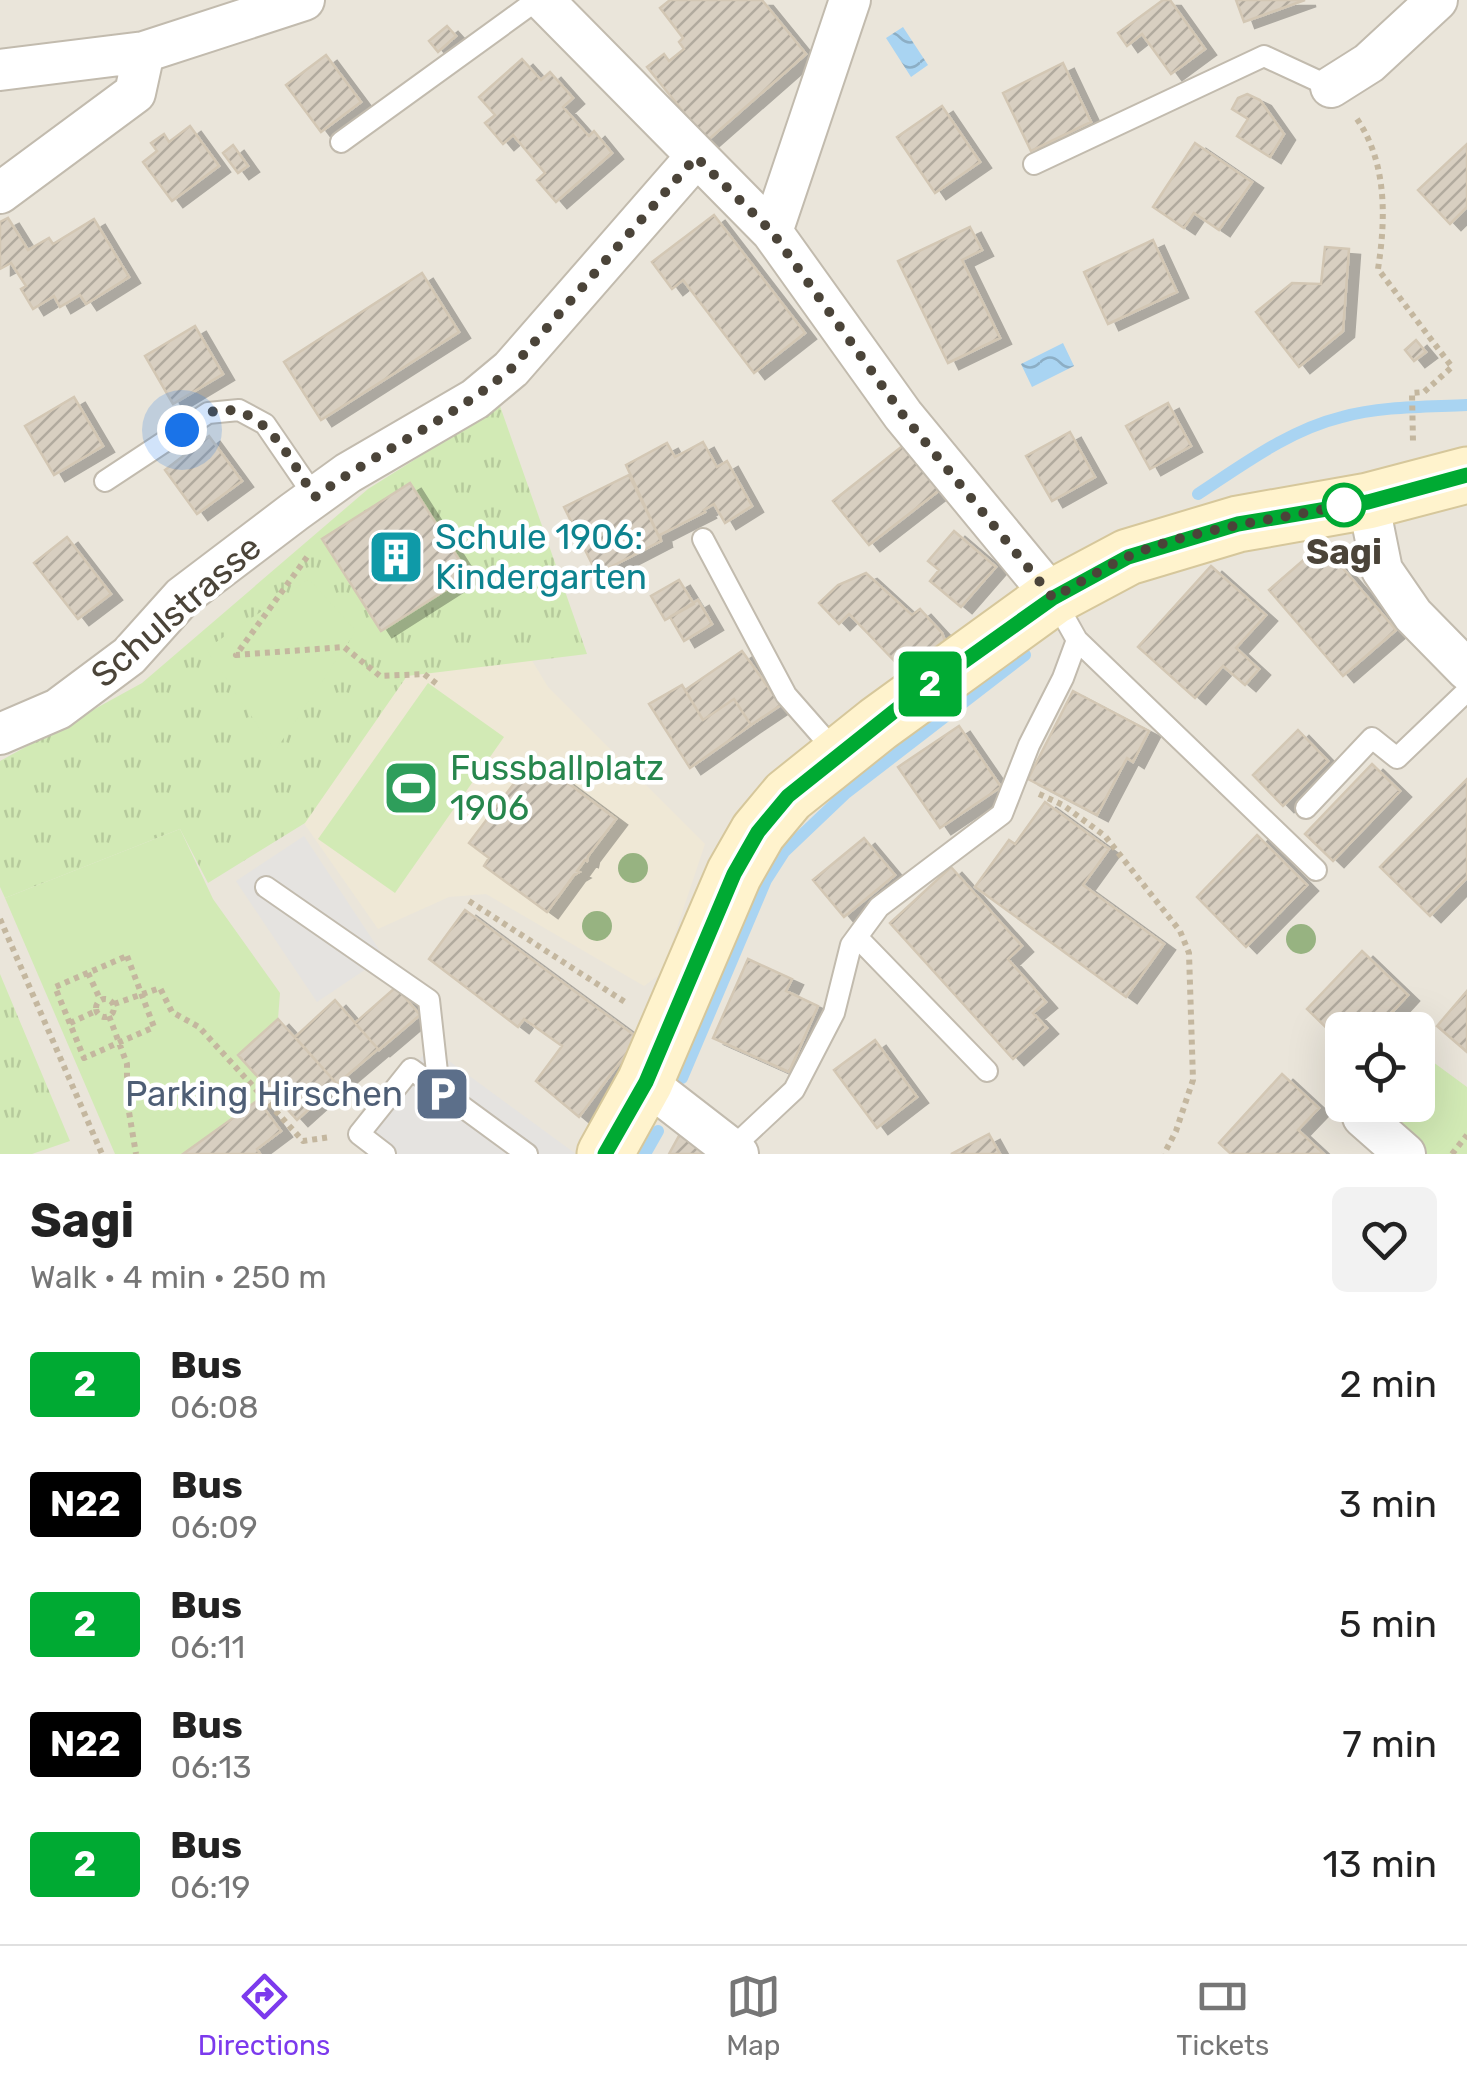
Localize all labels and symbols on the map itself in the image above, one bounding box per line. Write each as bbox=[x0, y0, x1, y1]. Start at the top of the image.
your location bbox=[157, 405, 207, 455]
marker: Sagi bbox=[1323, 484, 1365, 526]
place label: Schule 1906: Kindergarten bbox=[435, 516, 647, 598]
street label: Schulstrasse bbox=[83, 526, 269, 696]
building icon: Schule 1906: Kindergarten bbox=[366, 527, 426, 587]
place label: Sagi bbox=[1306, 531, 1382, 573]
line badge: 2 bbox=[898, 652, 962, 716]
place label: Fussballplatz 1906 bbox=[450, 747, 664, 829]
sports icon: Fussballplatz 1906 bbox=[381, 758, 441, 818]
parking icon: Parking Hirschen bbox=[412, 1064, 472, 1124]
place label: Parking Hirschen bbox=[125, 1073, 403, 1115]

